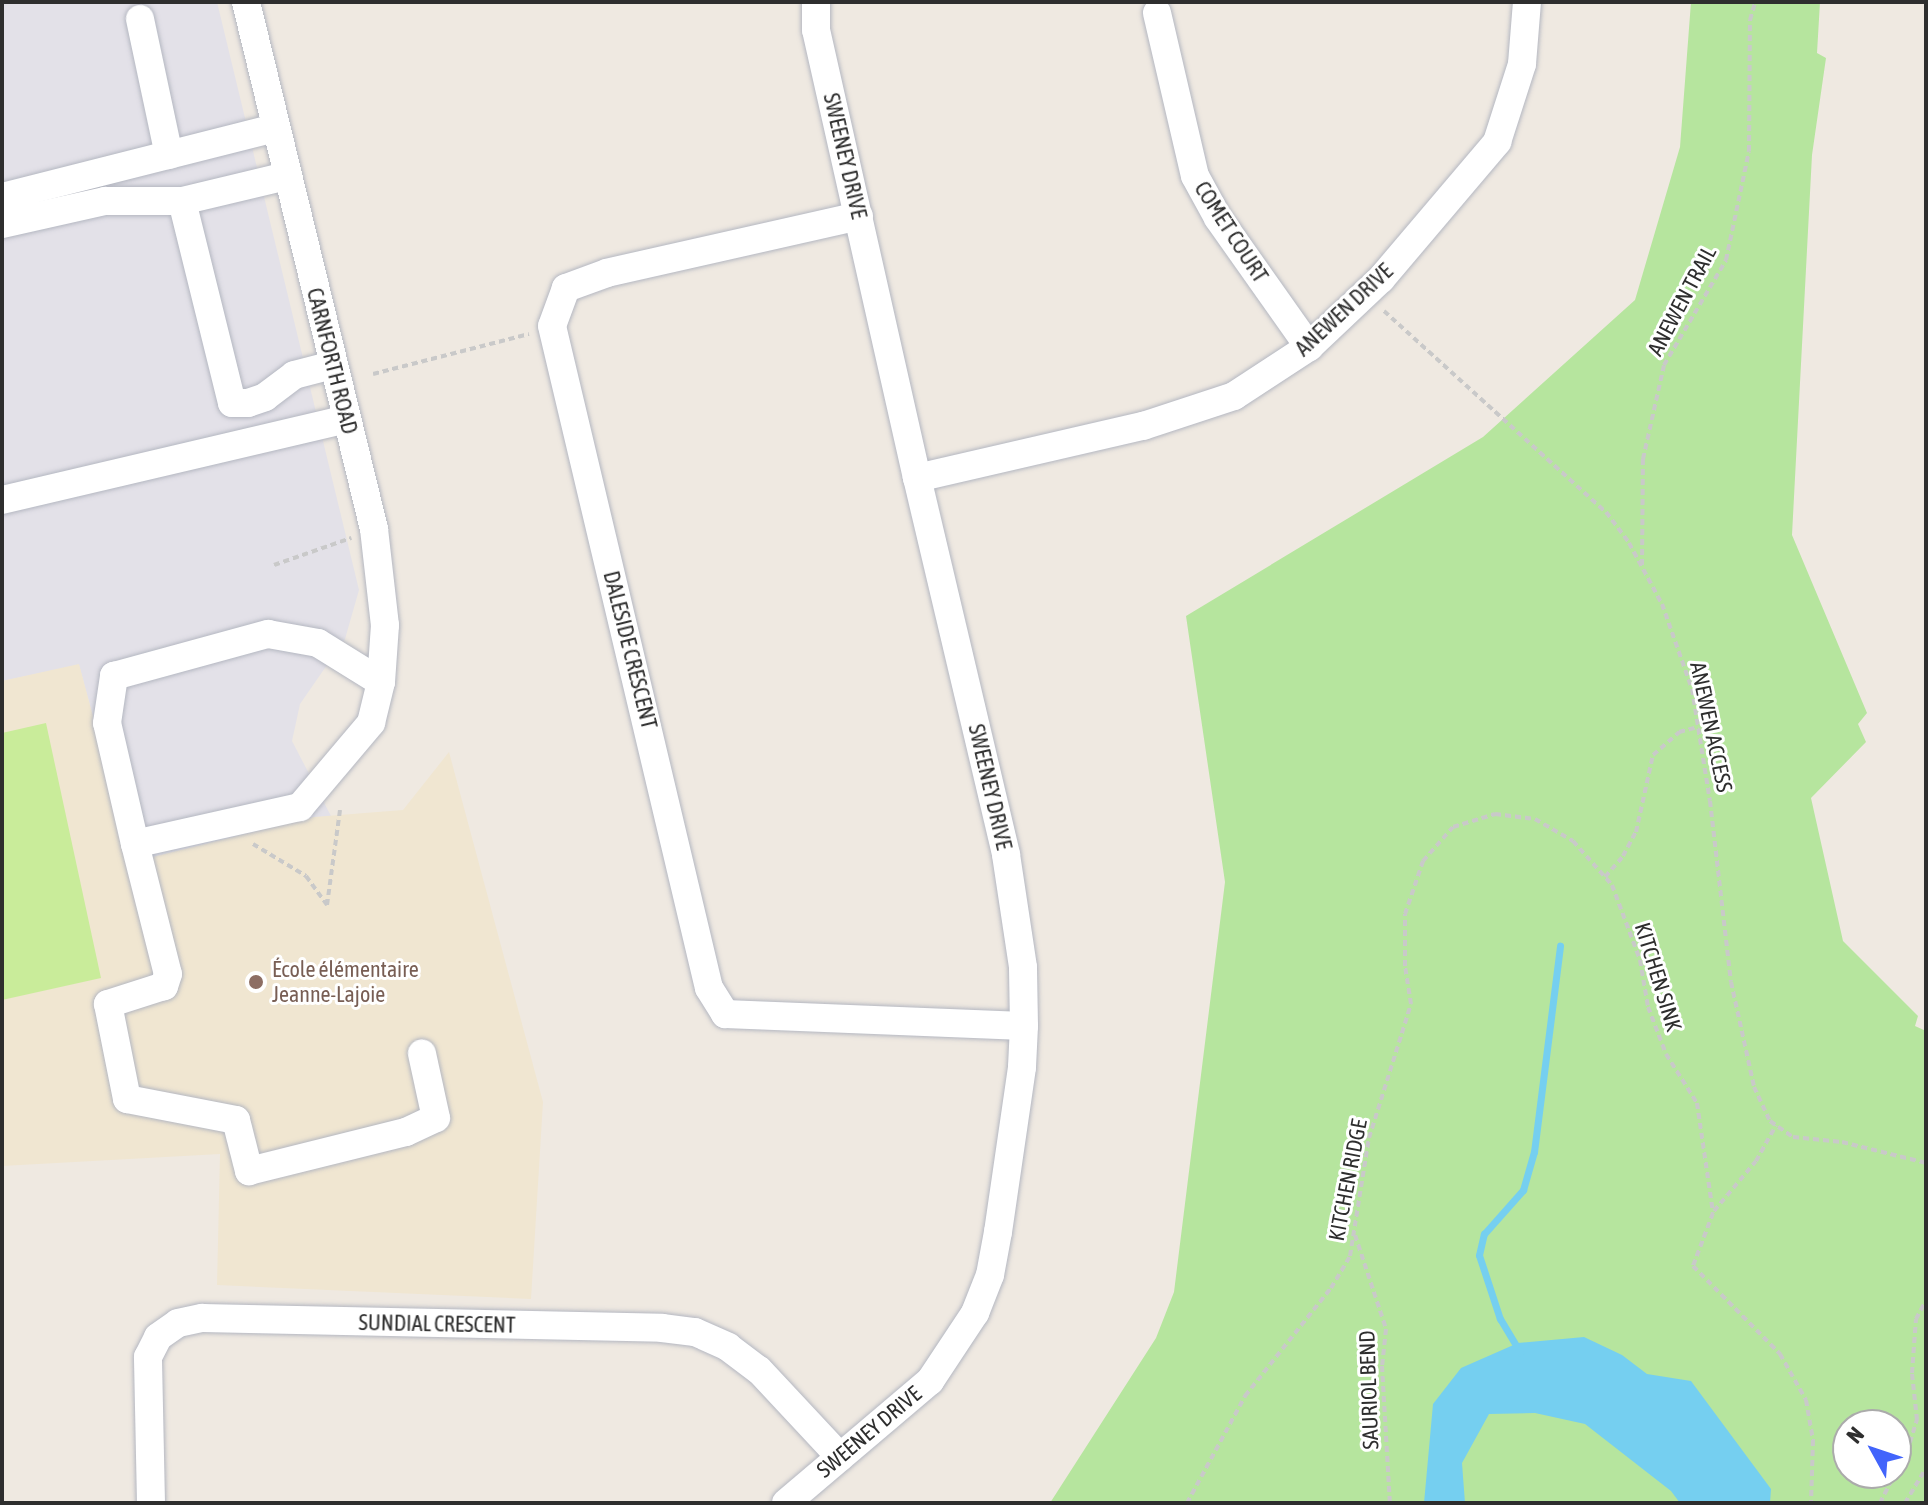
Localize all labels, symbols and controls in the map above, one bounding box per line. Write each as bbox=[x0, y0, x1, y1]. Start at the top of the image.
street label: SWEENEY DRIVE bbox=[818, 91, 872, 221]
street label: COMET COURT bbox=[1189, 177, 1273, 287]
street label: ANEWEN TRAIL bbox=[1642, 242, 1722, 360]
street label: ANEWEN DRIVE bbox=[1290, 258, 1398, 362]
street label: CARNFORTH ROAD bbox=[301, 285, 363, 437]
street label: DALESIDE CRESCENT bbox=[598, 568, 662, 732]
street label: ANEWEN ACCESS bbox=[1684, 659, 1738, 795]
street label: SWEENEY DRIVE bbox=[963, 722, 1017, 852]
street label: KITCHEN SINK bbox=[1629, 919, 1687, 1035]
place label: École élémentaire Jeanne-Lajoie bbox=[272, 956, 419, 1008]
marker: École élémentaire Jeanne-Lajoie bbox=[247, 973, 265, 991]
street label: KITCHEN RIDGE bbox=[1323, 1117, 1373, 1243]
street label: SUNDIAL CRESCENT bbox=[358, 1309, 516, 1339]
street label: SAURIOL BEND bbox=[1354, 1330, 1384, 1450]
street label: SWEENEY DRIVE bbox=[811, 1381, 927, 1483]
north arrow bbox=[1832, 1409, 1912, 1489]
text: N bbox=[1841, 1422, 1869, 1448]

